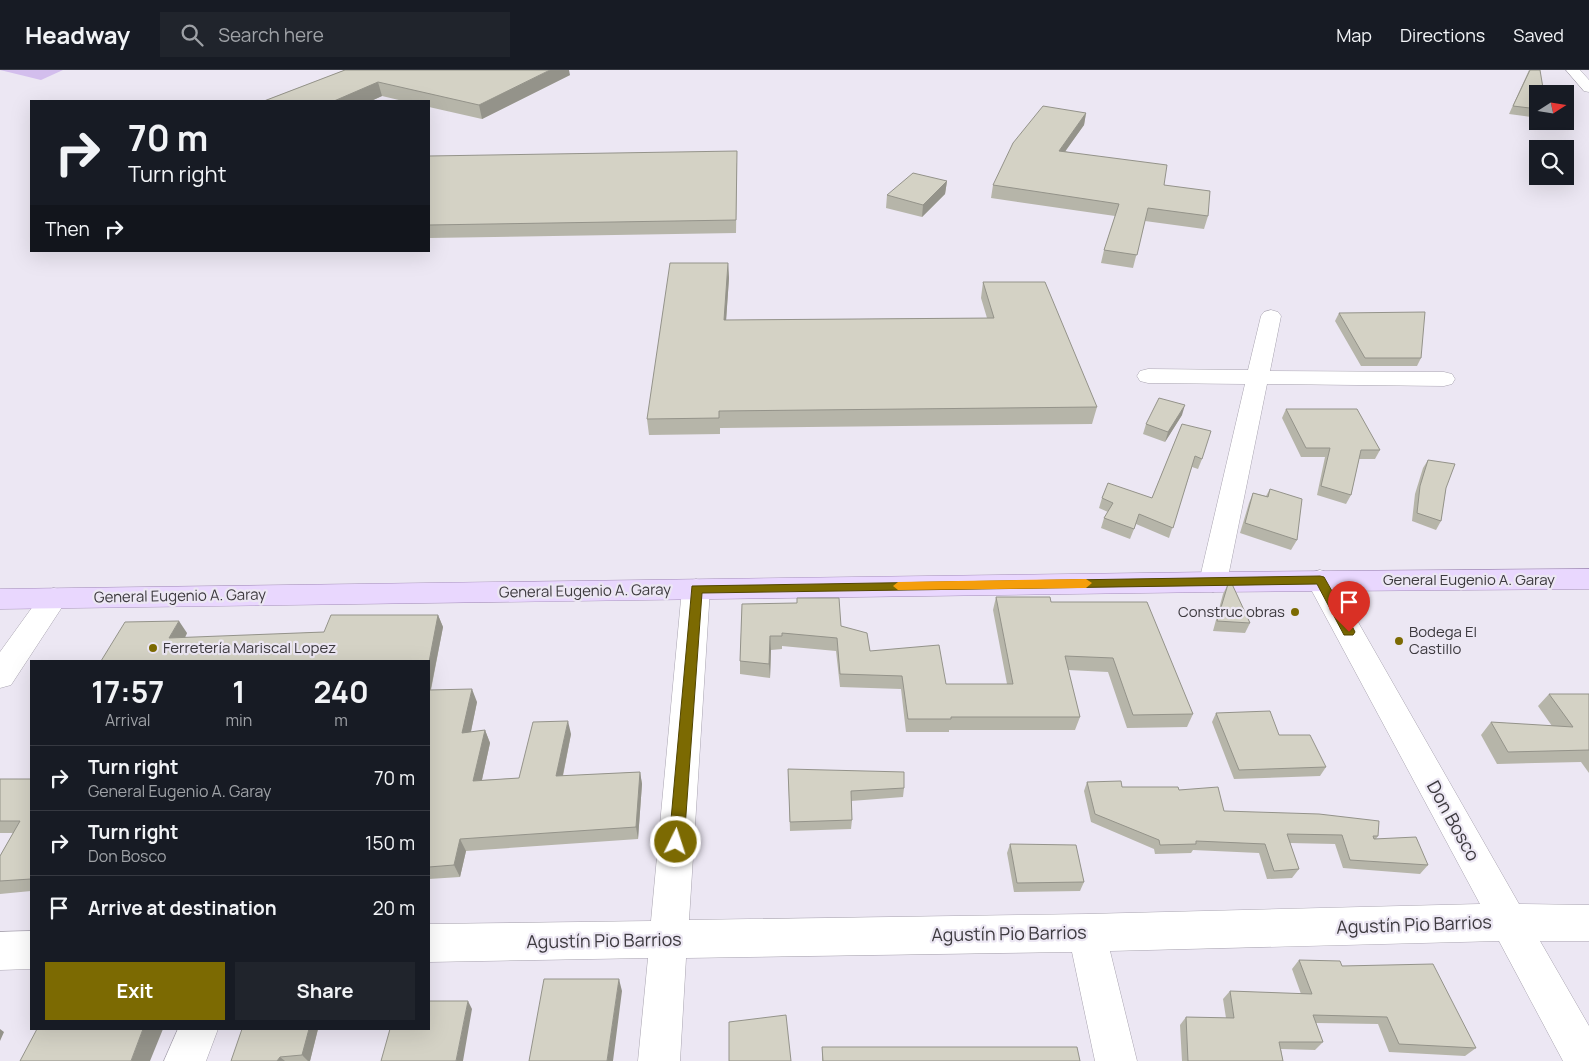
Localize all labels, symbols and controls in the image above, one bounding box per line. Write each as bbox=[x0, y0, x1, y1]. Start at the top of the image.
search box bbox=[160, 12, 510, 57]
text: Headway bbox=[25, 18, 130, 51]
icon: search bbox=[178, 21, 206, 49]
text: Search here bbox=[218, 22, 324, 48]
text: Map bbox=[1336, 23, 1372, 47]
text: Directions bbox=[1400, 23, 1485, 47]
text: Saved bbox=[1513, 23, 1564, 47]
north arrow bbox=[1529, 85, 1574, 130]
map controls bbox=[1529, 85, 1574, 185]
text: 70 m bbox=[128, 114, 208, 162]
icon: right bbox=[45, 120, 110, 185]
button: search bbox=[1529, 140, 1574, 185]
text: Turn right bbox=[128, 159, 226, 189]
icon: right bbox=[100, 215, 128, 243]
text: Then bbox=[45, 216, 90, 242]
street label: General Eugenio A. Garay bbox=[1383, 569, 1555, 590]
street label: General Eugenio A. Garay bbox=[499, 578, 671, 602]
pin bbox=[1328, 581, 1370, 632]
street label: General Eugenio A. Garay bbox=[94, 583, 266, 607]
icon: arrive bbox=[1335, 588, 1363, 616]
place label: Construc obras bbox=[1178, 601, 1285, 622]
marker: Construc obras bbox=[1289, 606, 1301, 618]
place label: Bodega El Castillo bbox=[1409, 621, 1477, 659]
marker: Bodega El Castillo bbox=[1393, 635, 1405, 647]
place label: Ferretería Mariscal Lopez bbox=[163, 637, 336, 658]
marker: Ferretería Mariscal Lopez bbox=[147, 642, 159, 654]
text: 17:57 bbox=[91, 671, 164, 712]
text: 1 bbox=[232, 671, 245, 712]
text: 240 bbox=[313, 671, 369, 712]
text: Arrival bbox=[105, 709, 151, 731]
text: min bbox=[225, 709, 252, 731]
text: m bbox=[334, 709, 348, 731]
text: Turn right bbox=[88, 754, 178, 780]
icon: right bbox=[45, 764, 73, 792]
text: 70 m bbox=[374, 765, 415, 791]
street label: Don Bosco bbox=[1422, 776, 1486, 865]
text: General Eugenio A. Garay bbox=[88, 780, 271, 802]
position arrow bbox=[649, 815, 701, 867]
text: Turn right bbox=[88, 819, 178, 845]
icon: right bbox=[45, 829, 73, 857]
text: 150 m bbox=[365, 830, 415, 856]
text: Don Bosco bbox=[88, 845, 167, 867]
icon: arrive bbox=[45, 894, 73, 922]
text: Arrive at destination bbox=[88, 895, 277, 921]
text: 20 m bbox=[373, 895, 415, 921]
street label: Agustín Pio Barrios bbox=[1336, 909, 1492, 939]
street label: Agustín Pio Barrios bbox=[931, 920, 1087, 946]
street label: Agustín Pio Barrios bbox=[526, 927, 682, 953]
button: Exit bbox=[45, 962, 225, 1020]
button: Share bbox=[235, 962, 415, 1020]

